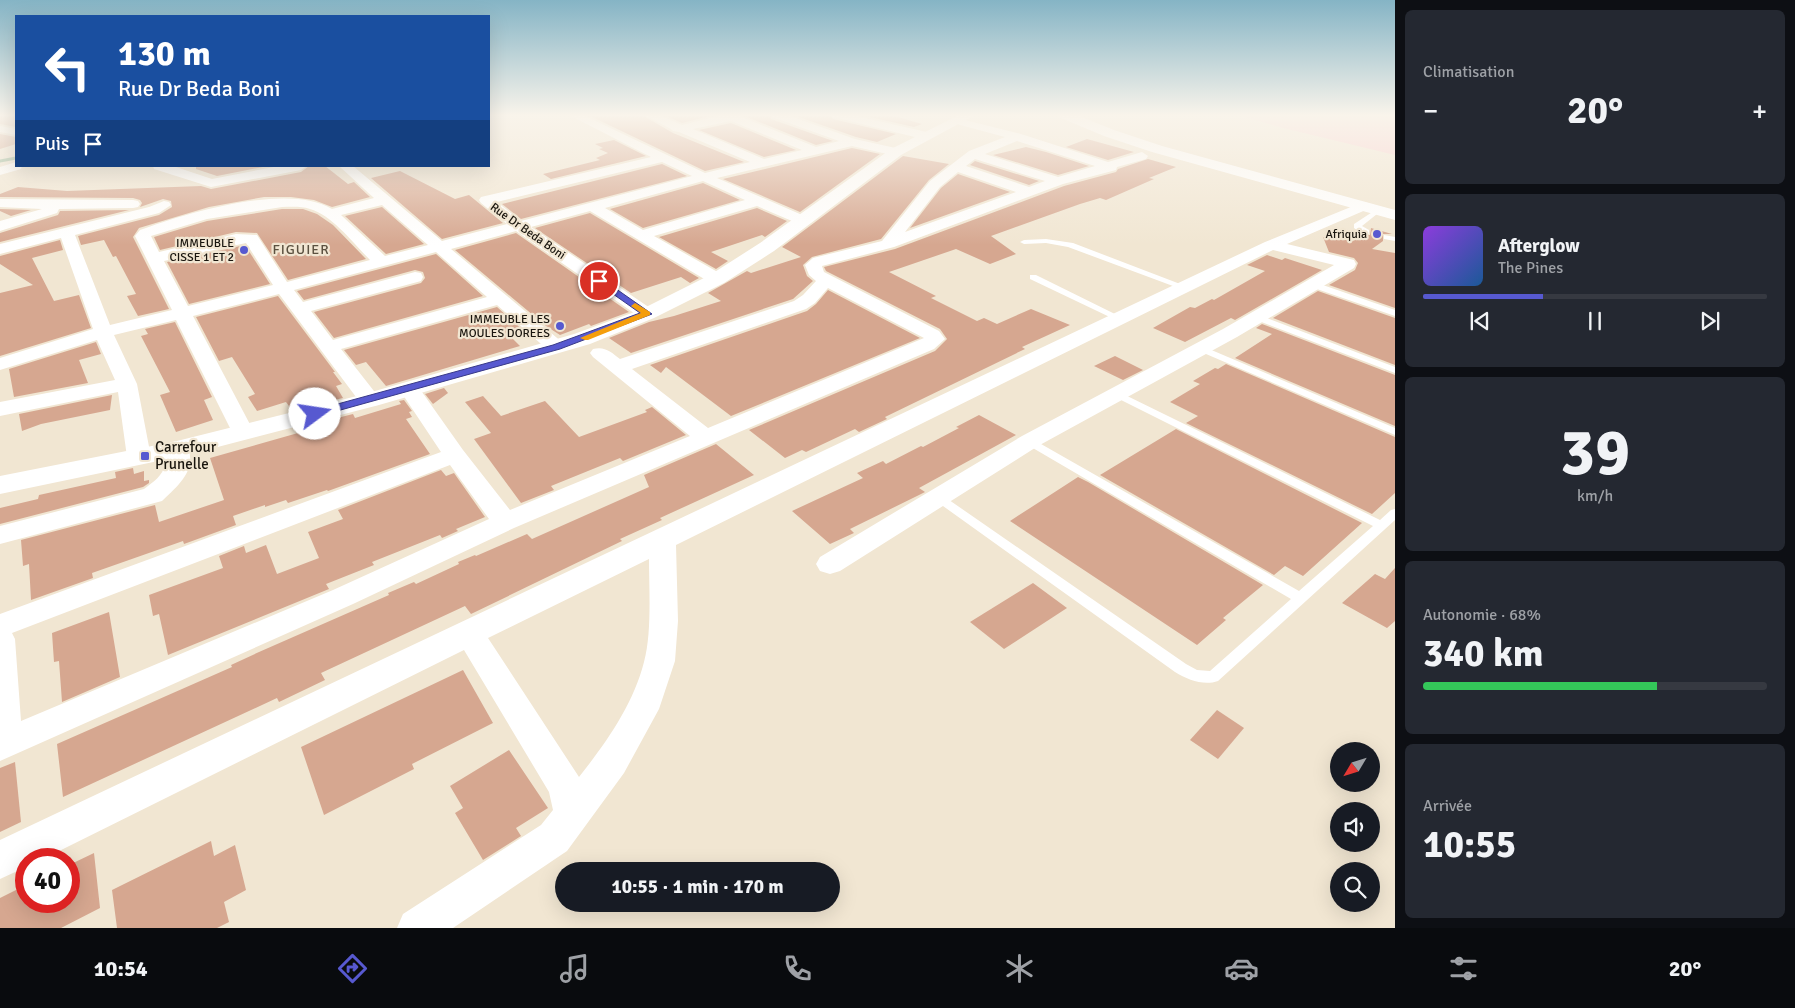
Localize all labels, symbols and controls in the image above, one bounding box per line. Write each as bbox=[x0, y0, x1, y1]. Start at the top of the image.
text: 130 m bbox=[118, 32, 211, 75]
icon: left bbox=[35, 35, 100, 100]
text: Climatisation bbox=[1423, 62, 1514, 82]
text: Rue Dr Beda Boni bbox=[118, 75, 280, 102]
text: 20° bbox=[1567, 87, 1623, 134]
text: − bbox=[1423, 94, 1438, 128]
text: + bbox=[1752, 94, 1767, 128]
icon: arrive bbox=[79, 130, 107, 158]
text: Puis bbox=[35, 132, 69, 156]
street label: Rue Dr Beda Boni bbox=[487, 200, 568, 263]
place label: Afriquia bbox=[1326, 227, 1367, 242]
marker: Afriquia bbox=[1371, 228, 1383, 240]
text: Afterglow bbox=[1498, 234, 1580, 258]
place label: IMMEUBLE CISSE 1 ET 2 bbox=[170, 236, 234, 265]
district label: FIGUIER bbox=[272, 241, 330, 258]
marker: IMMEUBLE CISSE 1 ET 2 bbox=[238, 244, 250, 256]
text: The Pines bbox=[1498, 258, 1563, 278]
pin bbox=[578, 260, 620, 302]
icon: arrive bbox=[585, 267, 613, 295]
icon: previous bbox=[1466, 307, 1494, 335]
icon: pause bbox=[1581, 307, 1609, 335]
icon: next bbox=[1696, 307, 1724, 335]
place label: IMMEUBLE LES MOULES DOREES bbox=[459, 312, 550, 341]
marker: IMMEUBLE LES MOULES DOREES bbox=[554, 320, 566, 332]
position arrow bbox=[288, 387, 340, 439]
text: 39 bbox=[1560, 413, 1630, 493]
place label: Carrefour Prunelle bbox=[155, 438, 217, 473]
marker: Carrefour Prunelle bbox=[139, 450, 151, 462]
text: km/h bbox=[1577, 486, 1613, 506]
text: Autonomie · 68% bbox=[1423, 605, 1541, 625]
text: 340 km bbox=[1423, 630, 1544, 677]
north arrow bbox=[1330, 742, 1380, 792]
map controls bbox=[1330, 742, 1380, 912]
text: Arrivée bbox=[1423, 796, 1472, 816]
button: sound bbox=[1330, 802, 1380, 852]
text: 10:55 bbox=[1423, 821, 1516, 868]
speed limit sign: 40 bbox=[15, 848, 80, 913]
button: search bbox=[1330, 862, 1380, 912]
text: 10:55 · 1 min · 170 m bbox=[611, 875, 784, 899]
icon: directions bbox=[335, 951, 370, 986]
icon: music bbox=[557, 951, 592, 986]
icon: phone bbox=[780, 951, 815, 986]
icon: climate bbox=[1002, 951, 1037, 986]
icon: car bbox=[1224, 951, 1259, 986]
icon: filters bbox=[1446, 951, 1481, 986]
text: 10:54 bbox=[94, 955, 148, 982]
text: 20° bbox=[1669, 955, 1701, 982]

